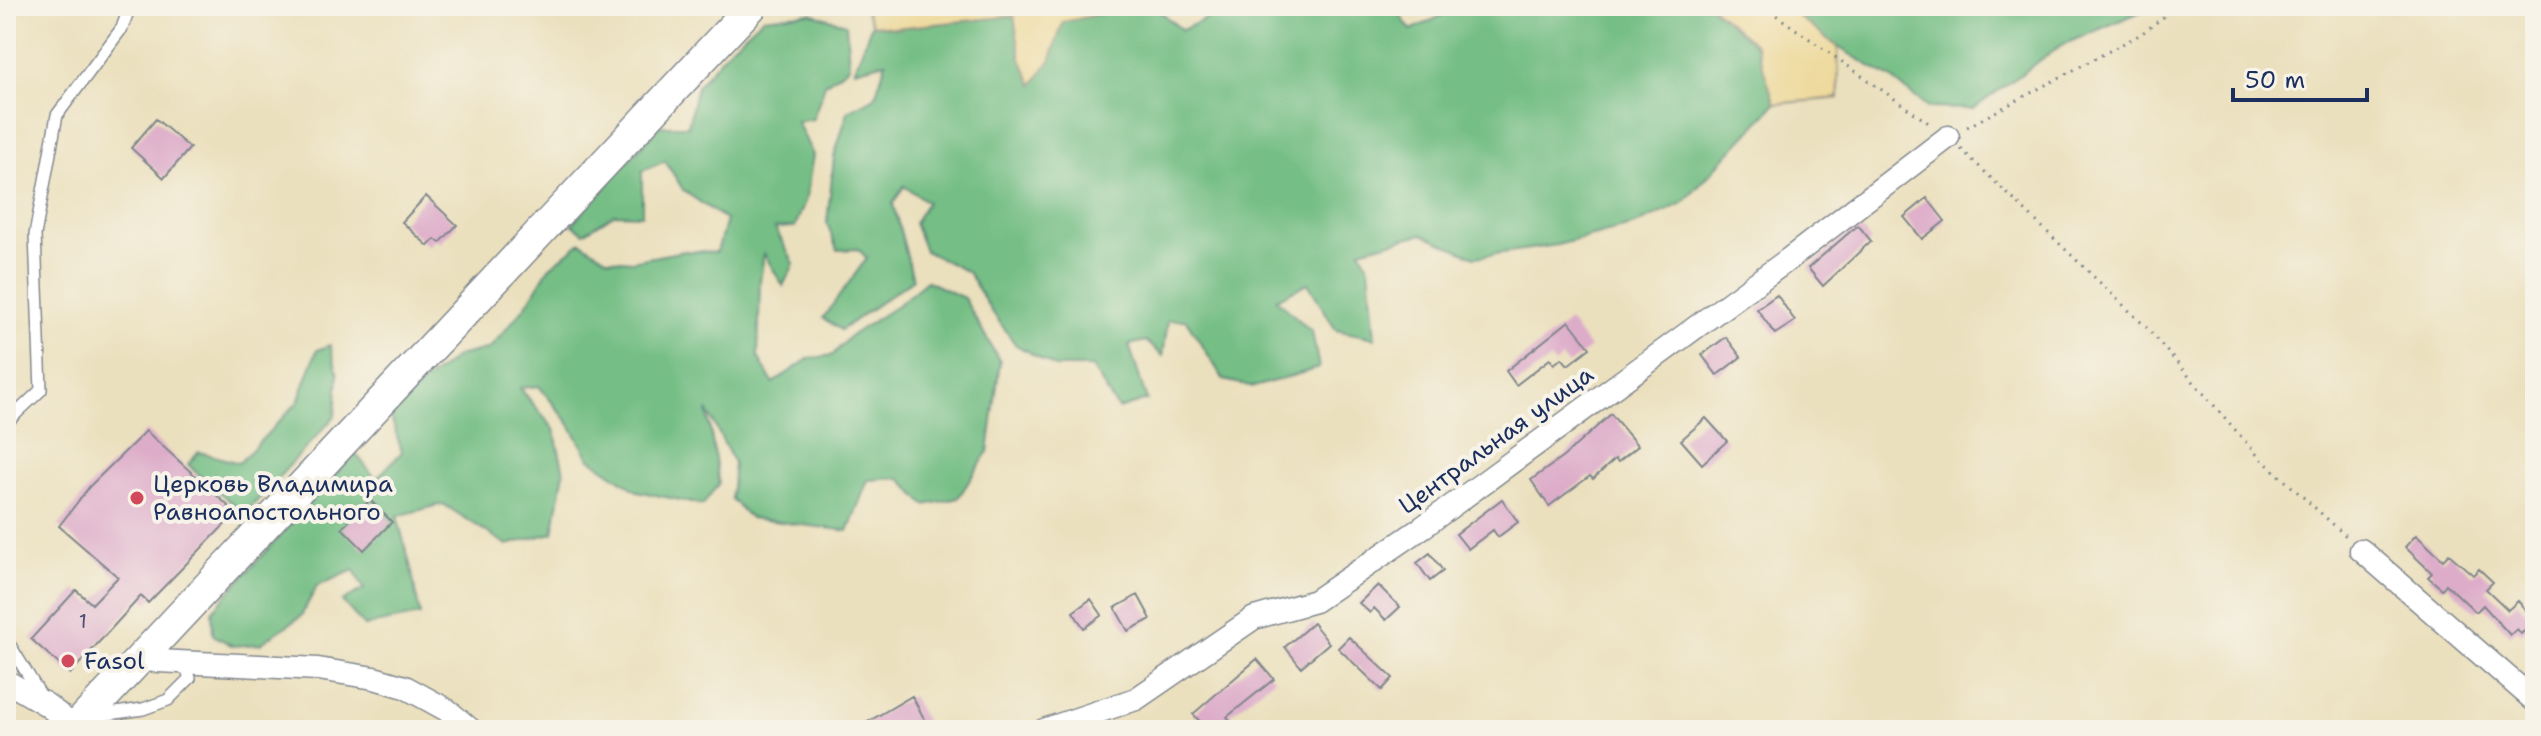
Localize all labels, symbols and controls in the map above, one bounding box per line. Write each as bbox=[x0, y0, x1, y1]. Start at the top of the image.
scale bar bbox=[2233, 52, 2367, 102]
text: 50 m bbox=[2245, 64, 2305, 96]
street label: Центральная улица bbox=[1392, 358, 1600, 522]
place label: Церковь Владимира Равноапостольного bbox=[153, 468, 393, 528]
marker: Церковь Владимира Равноапостольного bbox=[128, 489, 146, 507]
house number: 1 bbox=[79, 608, 87, 634]
place label: Fasol bbox=[84, 645, 145, 677]
marker: Fasol bbox=[59, 652, 77, 670]

